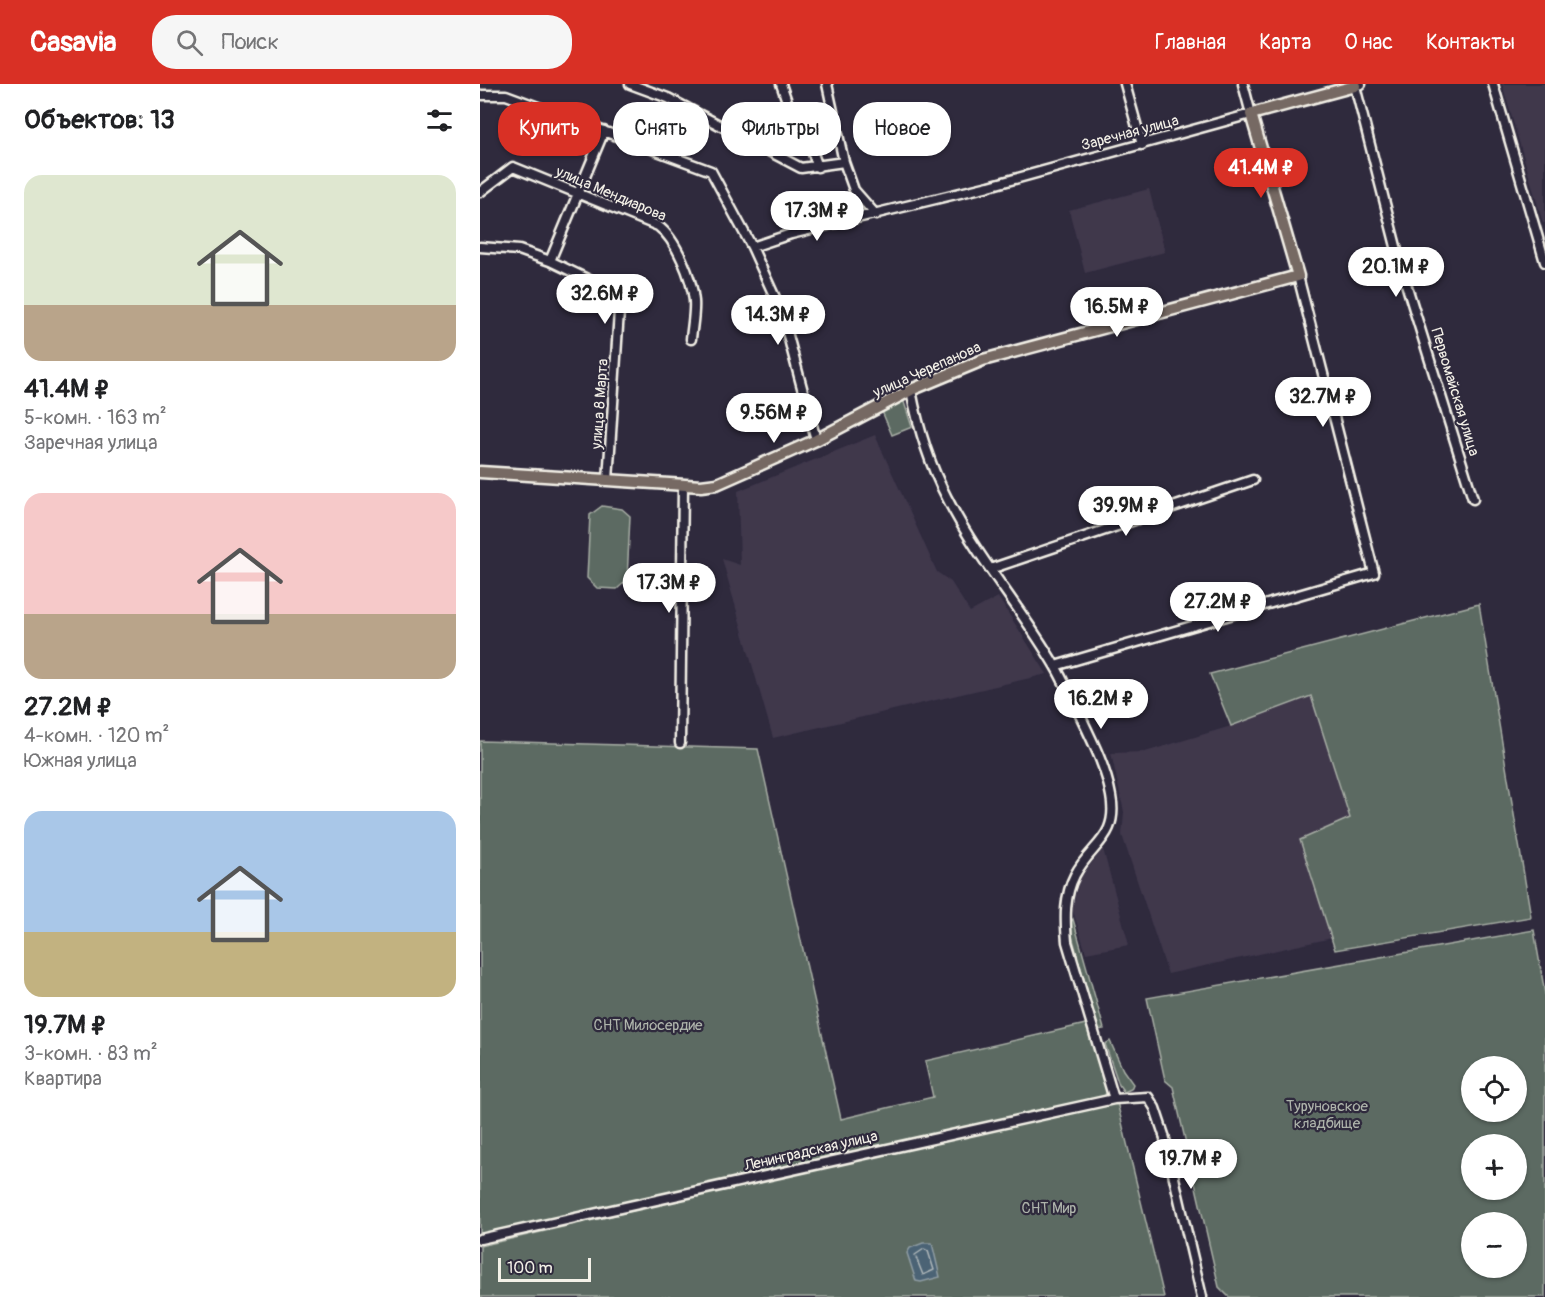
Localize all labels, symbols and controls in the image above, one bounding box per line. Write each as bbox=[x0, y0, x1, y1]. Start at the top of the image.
search box bbox=[152, 15, 572, 69]
text: Casavia bbox=[30, 25, 116, 60]
icon: search bbox=[173, 26, 206, 59]
text: Поиск bbox=[221, 28, 279, 56]
text: Главная bbox=[1155, 29, 1226, 56]
text: Карта bbox=[1259, 29, 1311, 56]
text: О нас bbox=[1344, 29, 1393, 56]
text: Контакты bbox=[1426, 29, 1515, 56]
chip: Купить bbox=[498, 102, 601, 156]
chip: Снять bbox=[613, 102, 709, 156]
chip: Фильтры bbox=[721, 102, 841, 156]
chip: Новое bbox=[853, 102, 951, 156]
text: Объектов: 13 bbox=[24, 104, 175, 136]
icon: filters bbox=[423, 104, 456, 137]
street label: Заречная улица bbox=[1079, 111, 1181, 155]
pin: 41.4M ₽ bbox=[1206, 148, 1316, 199]
text: 41.4M ₽ bbox=[1228, 155, 1294, 180]
street label: улица Мендиарова bbox=[552, 162, 669, 226]
pin: 17.3M ₽ bbox=[762, 191, 872, 242]
text: 17.3M ₽ bbox=[785, 198, 849, 223]
icon: home bbox=[186, 214, 294, 322]
pin: 20.1M ₽ bbox=[1341, 247, 1451, 298]
text: 20.1M ₽ bbox=[1362, 254, 1430, 279]
pin: 32.6M ₽ bbox=[550, 274, 660, 325]
text: 32.6M ₽ bbox=[570, 281, 640, 306]
pin: 16.5M ₽ bbox=[1062, 287, 1172, 338]
text: 16.5M ₽ bbox=[1084, 294, 1150, 319]
pin: 14.3M ₽ bbox=[723, 295, 833, 346]
text: 14.3M ₽ bbox=[745, 302, 811, 327]
street label: Первомайская улица bbox=[1426, 326, 1484, 458]
street label: улица Черепанова bbox=[869, 338, 984, 403]
street label: улица 8 Марта bbox=[587, 358, 613, 451]
text: 41.4M ₽ bbox=[24, 373, 110, 405]
pin: 32.7M ₽ bbox=[1268, 377, 1378, 428]
text: 32.7M ₽ bbox=[1289, 384, 1357, 409]
pin: 9.56M ₽ bbox=[719, 393, 829, 444]
text: 9.56M ₽ bbox=[740, 400, 808, 425]
text: 5-комн. · 163 m² bbox=[24, 405, 167, 430]
text: Заречная улица bbox=[24, 430, 158, 455]
pin: 39.9M ₽ bbox=[1071, 486, 1181, 537]
text: 39.9M ₽ bbox=[1093, 493, 1159, 518]
icon: home bbox=[186, 532, 294, 640]
pin: 17.3M ₽ bbox=[614, 563, 724, 614]
text: 17.3M ₽ bbox=[637, 570, 701, 595]
pin: 27.2M ₽ bbox=[1163, 582, 1273, 633]
text: 27.2M ₽ bbox=[1184, 589, 1252, 614]
pin: 16.2M ₽ bbox=[1046, 679, 1156, 730]
text: 16.2M ₽ bbox=[1068, 686, 1134, 711]
text: 27.2M ₽ bbox=[24, 691, 112, 723]
text: 4-комн. · 120 m² bbox=[24, 723, 169, 748]
text: Южная улица bbox=[24, 748, 137, 773]
icon: home bbox=[186, 850, 294, 958]
text: 19.7M ₽ bbox=[24, 1009, 107, 1041]
park label: СНТ Милосердие bbox=[594, 1016, 703, 1035]
text: 3-комн. · 83 m² bbox=[24, 1041, 158, 1066]
map controls bbox=[1461, 1056, 1527, 1278]
button: locate bbox=[1461, 1056, 1527, 1122]
text: Квартира bbox=[24, 1066, 102, 1091]
park label: Туруновское кладбище bbox=[1286, 1097, 1369, 1133]
street label: Ленинградская улица bbox=[742, 1126, 880, 1176]
button: + bbox=[1461, 1134, 1527, 1200]
pin: 19.7M ₽ bbox=[1136, 1139, 1246, 1190]
text: 19.7M ₽ bbox=[1159, 1146, 1223, 1171]
park label: СНТ Мир bbox=[1022, 1199, 1076, 1218]
button: − bbox=[1461, 1212, 1527, 1278]
scale bar bbox=[498, 1255, 591, 1282]
text: 100 m bbox=[507, 1258, 553, 1278]

